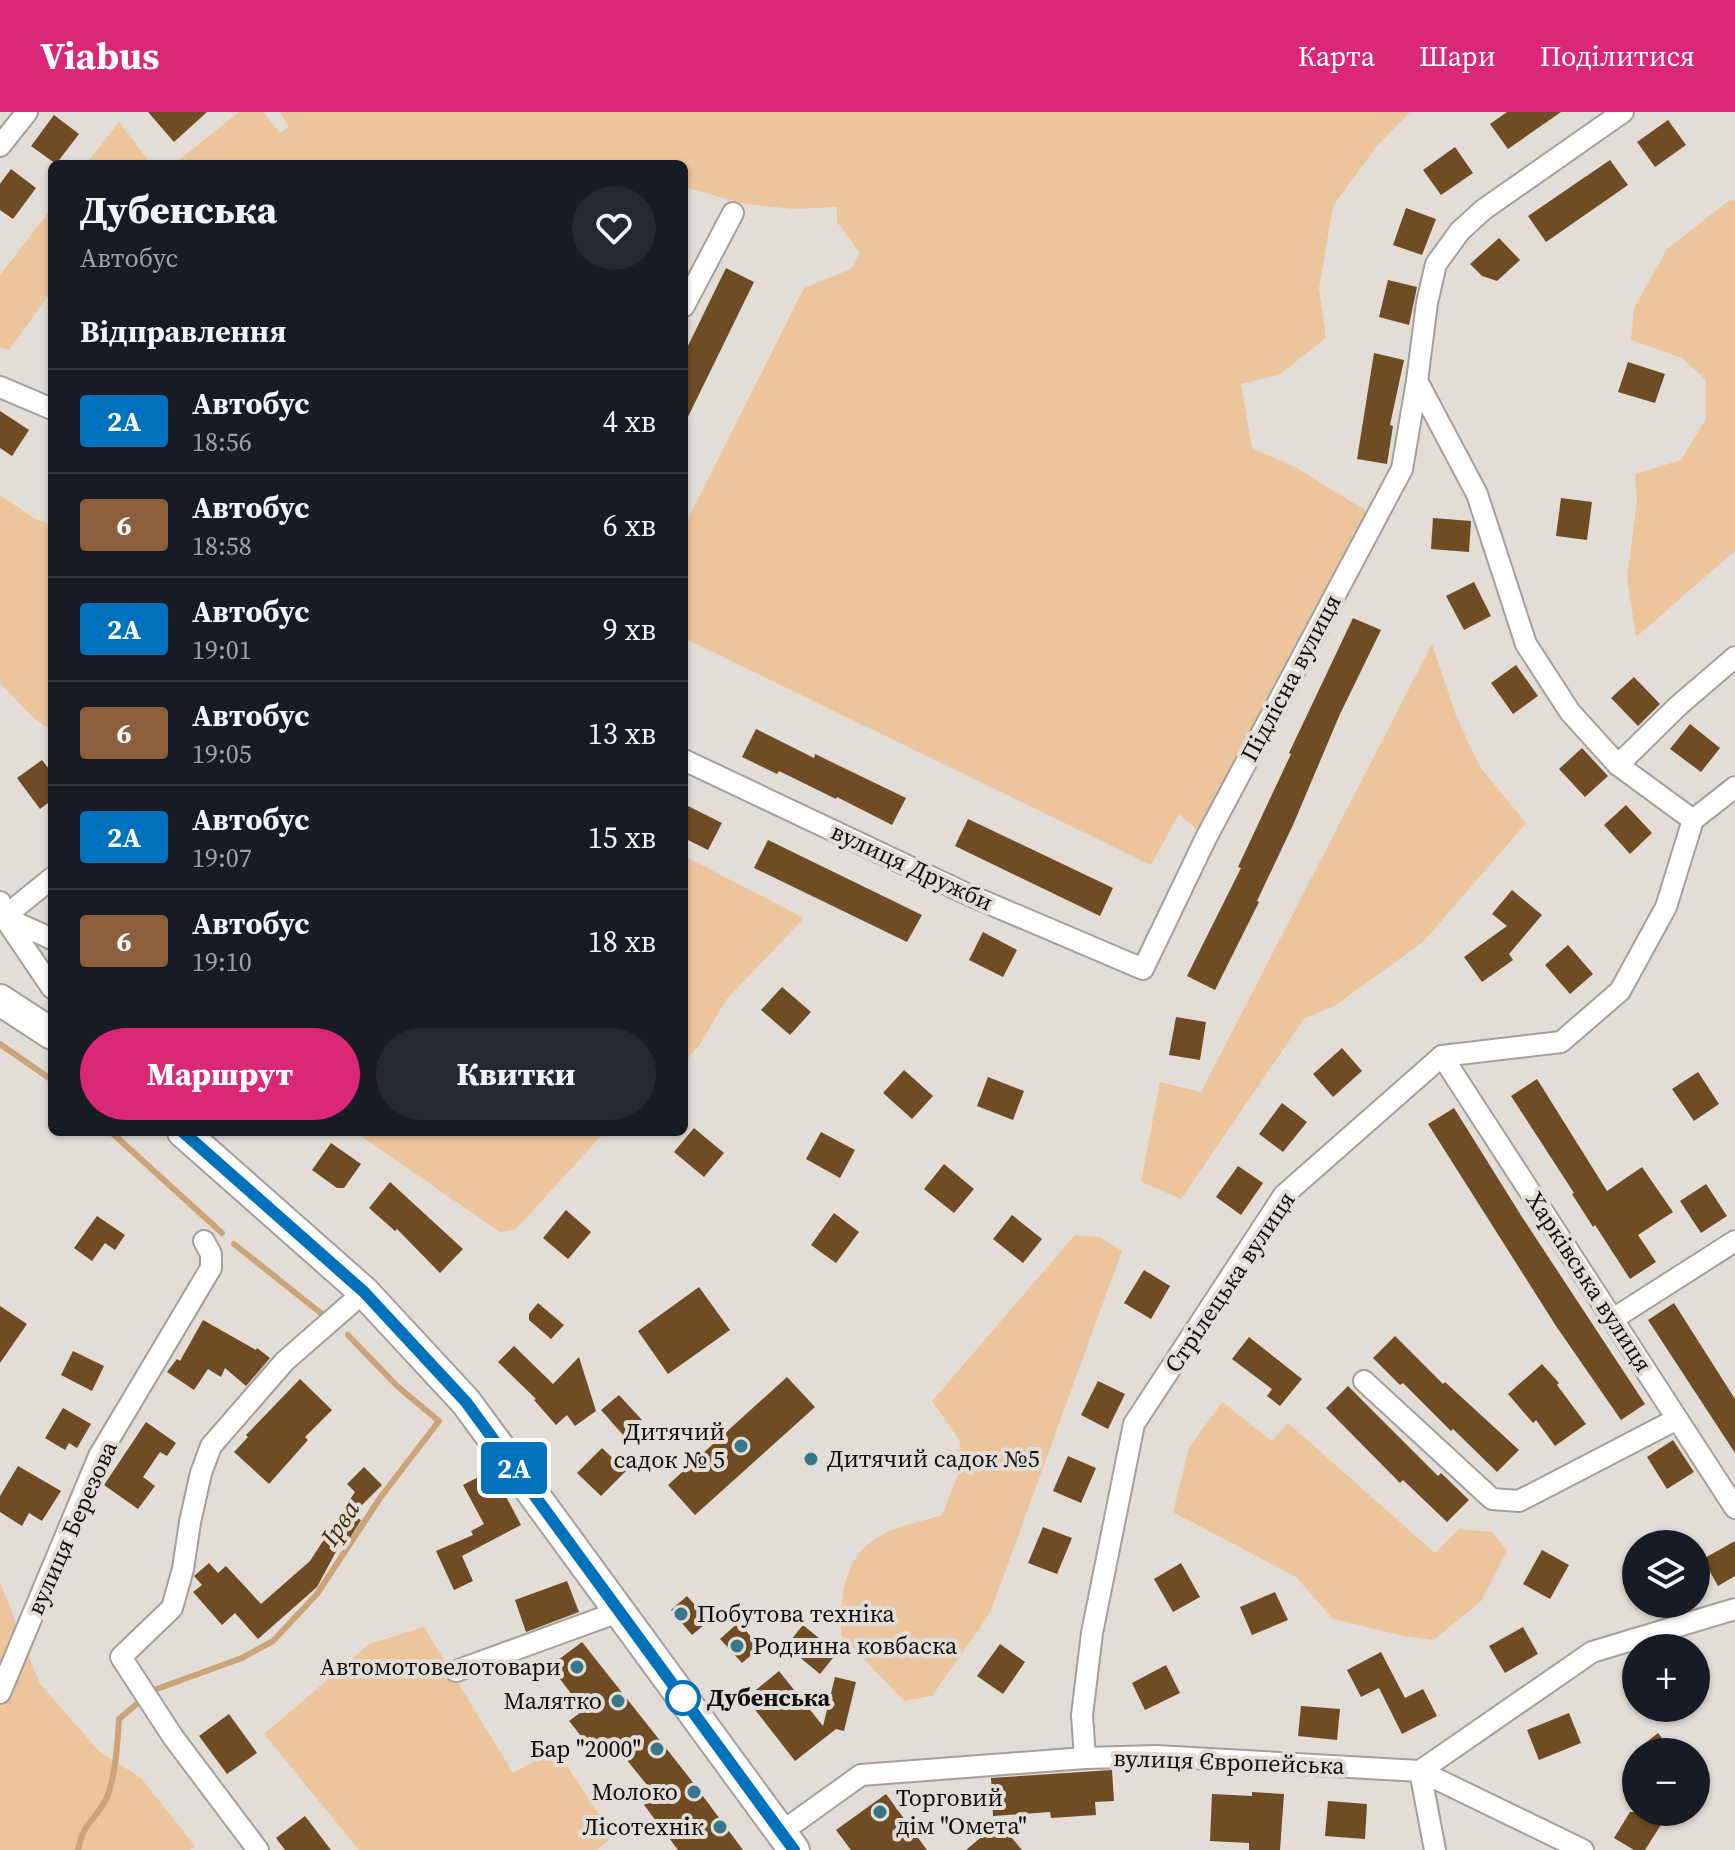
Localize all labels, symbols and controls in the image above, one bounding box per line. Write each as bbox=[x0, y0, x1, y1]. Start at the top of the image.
text: Viabus bbox=[40, 30, 159, 82]
text: Карта bbox=[1298, 37, 1375, 75]
text: Шари bbox=[1419, 37, 1496, 75]
text: Поділитися bbox=[1540, 37, 1695, 75]
text: Дубенська bbox=[80, 184, 277, 236]
button: heart bbox=[572, 186, 656, 270]
text: Автобус bbox=[80, 240, 178, 276]
text: Відправлення bbox=[80, 311, 286, 352]
text: Автобус bbox=[192, 383, 310, 424]
text: 4 хв bbox=[603, 401, 656, 442]
text: 2A bbox=[107, 402, 141, 440]
text: 18:56 bbox=[192, 424, 252, 460]
text: Автобус bbox=[192, 487, 310, 528]
text: 6 хв bbox=[603, 505, 656, 546]
text: 6 bbox=[116, 506, 132, 544]
text: 18:58 bbox=[192, 528, 252, 564]
street label: Підлісна вулиця bbox=[1232, 588, 1349, 767]
text: Автобус bbox=[192, 591, 310, 632]
text: 9 хв bbox=[603, 609, 656, 650]
text: 2A bbox=[107, 610, 141, 648]
text: 19:01 bbox=[192, 632, 252, 668]
text: Автобус bbox=[192, 695, 310, 736]
text: 13 хв bbox=[588, 713, 656, 754]
text: 6 bbox=[116, 714, 132, 752]
text: 19:05 bbox=[192, 736, 252, 772]
text: Автобус bbox=[192, 799, 310, 840]
street label: вулиця Дружби bbox=[826, 815, 999, 919]
text: 15 хв bbox=[588, 817, 656, 858]
text: 2A bbox=[107, 818, 141, 856]
text: 19:07 bbox=[192, 840, 252, 876]
text: Автобус bbox=[192, 903, 310, 944]
text: 18 хв bbox=[588, 921, 656, 962]
text: 6 bbox=[116, 922, 132, 960]
text: 19:10 bbox=[192, 944, 252, 980]
button: Маршрут bbox=[80, 1028, 360, 1120]
button: Квитки bbox=[376, 1028, 656, 1120]
street label: Стрілецька вулиця bbox=[1157, 1185, 1303, 1379]
street label: Харківська вулиця bbox=[1519, 1185, 1660, 1378]
place label: Дитячий садок № 5 bbox=[614, 1415, 725, 1476]
street label: вулиця Березова bbox=[18, 1435, 125, 1620]
marker: Дитячий садок № 5 bbox=[732, 1437, 750, 1455]
line badge: 2A bbox=[478, 1442, 550, 1494]
place label: Дитячий садок №5 bbox=[827, 1442, 1040, 1475]
text: 2A bbox=[497, 1449, 531, 1487]
marker: Дитячий садок №5 bbox=[802, 1450, 820, 1468]
water label: Ірва bbox=[311, 1493, 368, 1554]
map controls bbox=[1622, 1530, 1710, 1826]
button: layers bbox=[1622, 1530, 1710, 1618]
place label: Побутова техніка bbox=[697, 1597, 895, 1630]
marker: Побутова техніка bbox=[672, 1605, 690, 1623]
place label: Родинна ковбаска bbox=[753, 1629, 958, 1662]
button: + bbox=[1622, 1634, 1710, 1722]
marker: Родинна ковбаска bbox=[728, 1637, 746, 1655]
place label: Автомотовелотовари bbox=[320, 1650, 561, 1683]
marker: Автомотовелотовари bbox=[568, 1658, 586, 1676]
marker: Дубенська bbox=[666, 1681, 700, 1715]
place label: Дубенська bbox=[707, 1681, 831, 1714]
place label: Малятко bbox=[504, 1684, 602, 1717]
marker: Малятко bbox=[609, 1692, 627, 1710]
place label: Бар "2000" bbox=[530, 1732, 641, 1765]
button: − bbox=[1622, 1738, 1710, 1826]
marker: Бар "2000" bbox=[648, 1740, 666, 1758]
street label: вулиця Європейська bbox=[1113, 1741, 1346, 1782]
place label: Молоко bbox=[591, 1775, 678, 1808]
place label: Торговий дім "Омета" bbox=[896, 1781, 1027, 1842]
marker: Молоко bbox=[685, 1783, 703, 1801]
marker: Торговий дім "Омета" bbox=[871, 1803, 889, 1821]
place label: Лісотехнік bbox=[582, 1810, 704, 1843]
marker: Лісотехнік bbox=[711, 1818, 729, 1836]

